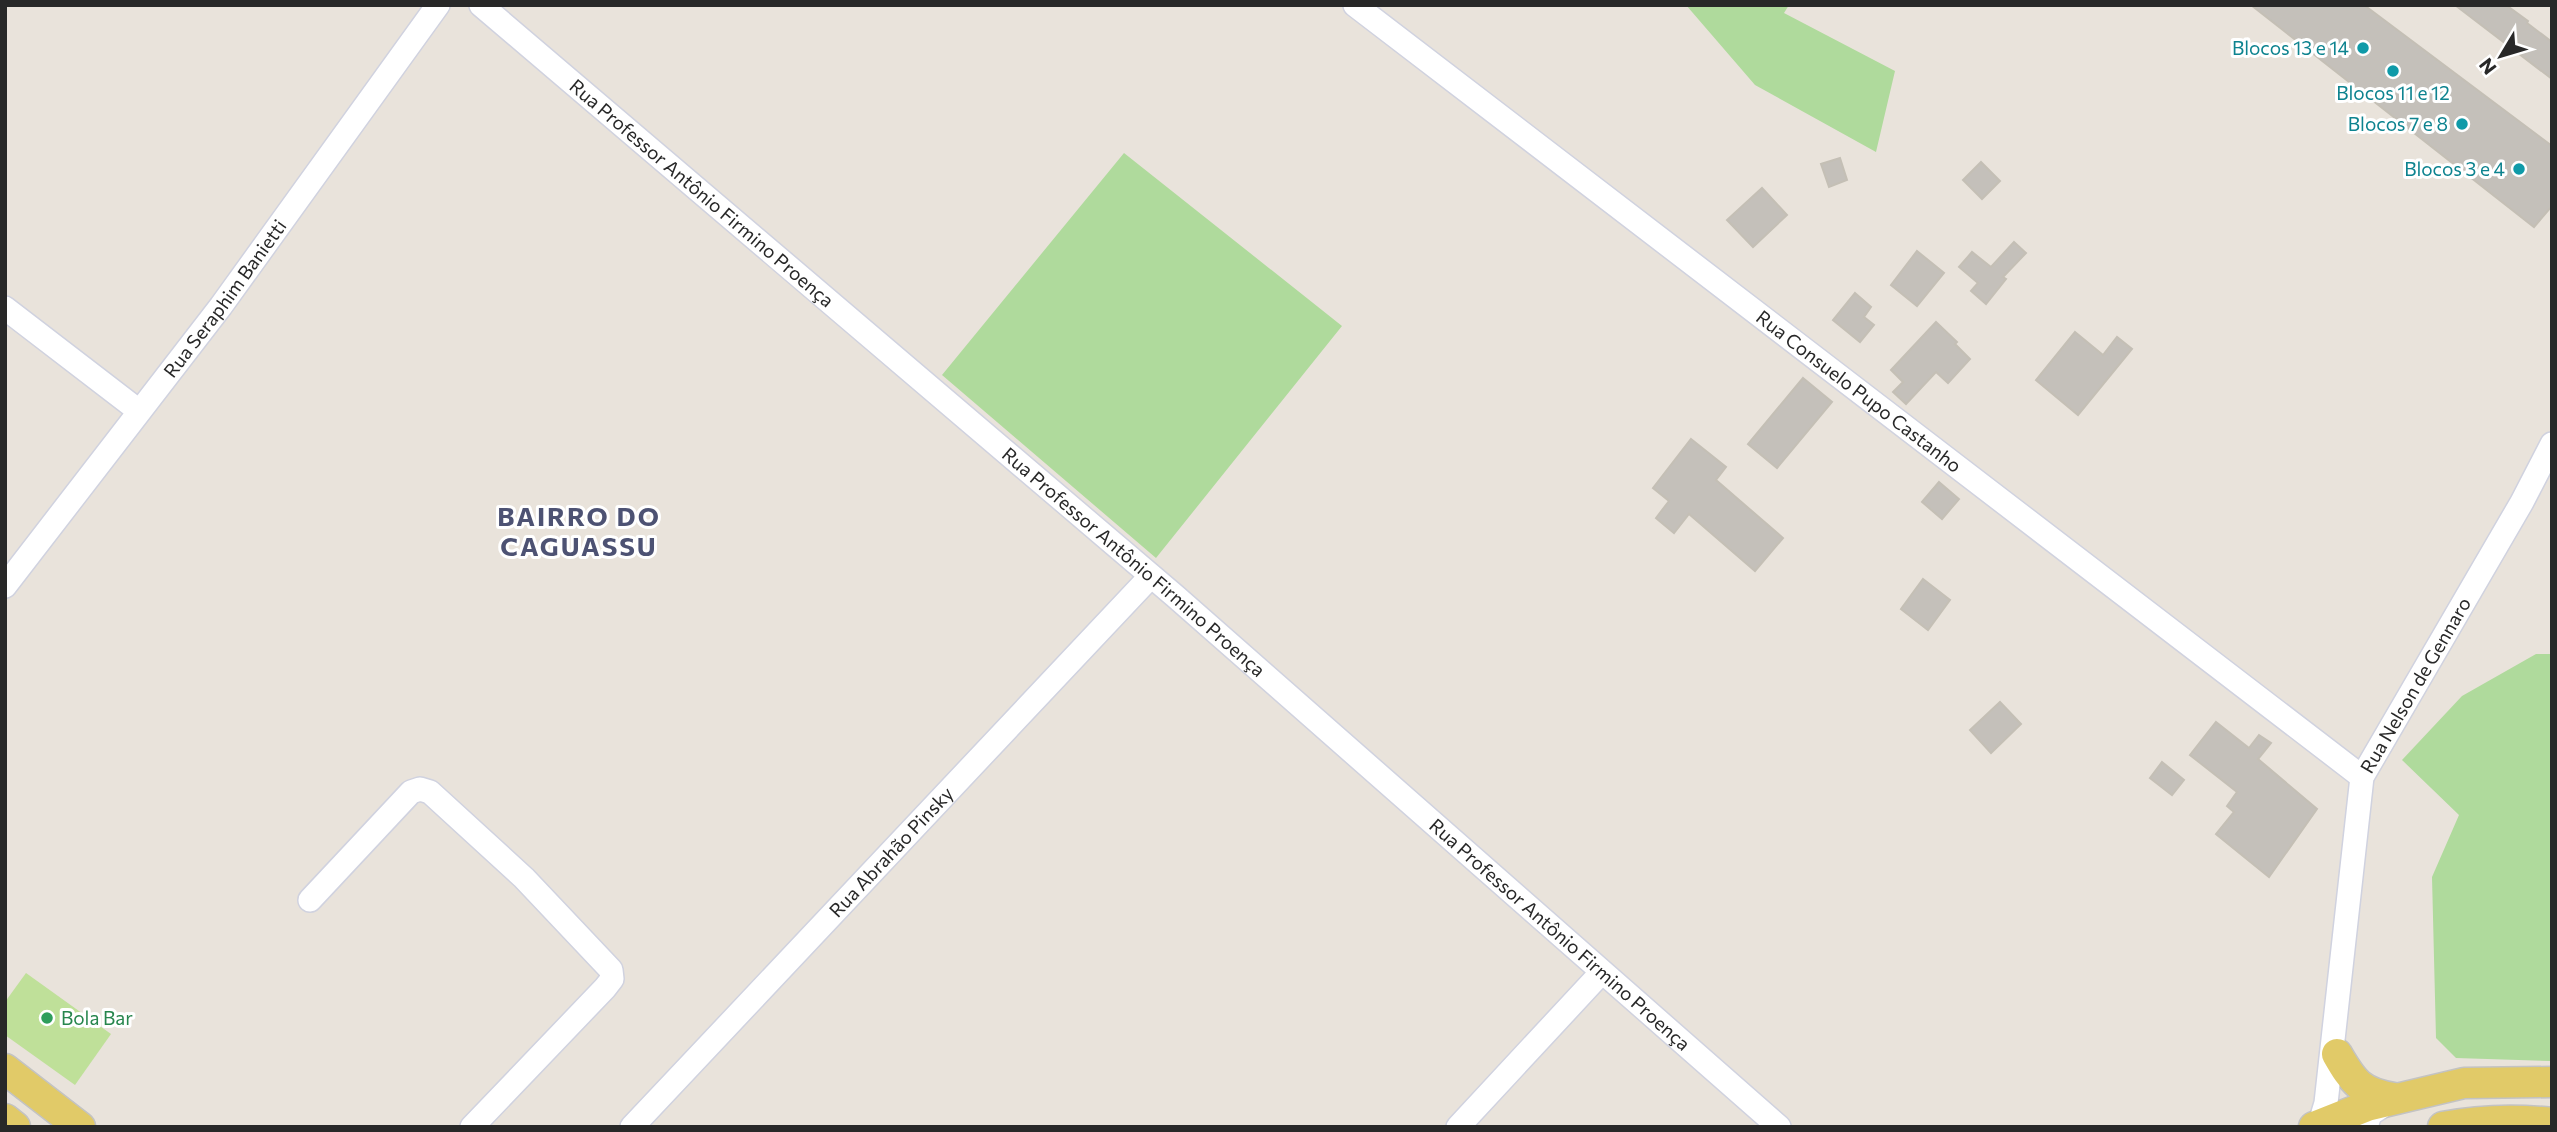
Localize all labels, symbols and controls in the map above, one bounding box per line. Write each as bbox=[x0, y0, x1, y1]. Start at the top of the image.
north arrow bbox=[2466, 21, 2536, 91]
place label: Blocos 13 e 14 bbox=[2232, 36, 2349, 59]
marker: Blocos 13 e 14 bbox=[2355, 40, 2371, 56]
text: N bbox=[2474, 54, 2501, 79]
marker: Blocos 11 e 12 bbox=[2385, 63, 2401, 79]
street label: Rua Professor Antônio Firmino Proença bbox=[565, 74, 839, 311]
place label: Blocos 11 e 12 bbox=[2336, 81, 2450, 104]
place label: Blocos 7 e 8 bbox=[2348, 112, 2448, 135]
marker: Blocos 7 e 8 bbox=[2454, 116, 2470, 132]
place label: Blocos 3 e 4 bbox=[2404, 157, 2505, 180]
marker: Blocos 3 e 4 bbox=[2511, 161, 2527, 177]
street label: Rua Seraphim Banietti bbox=[158, 215, 291, 382]
street label: Rua Consuelo Pupo Castanho bbox=[1752, 305, 1966, 477]
street label: Rua Professor Antônio Firmino Proença bbox=[998, 442, 1270, 681]
district label: BAIRRO DO CAGUASSU bbox=[497, 500, 661, 561]
street label: Rua Nelson de Gennaro bbox=[2355, 593, 2475, 777]
street label: Rua Abrahão Pinsky bbox=[824, 781, 958, 922]
street label: Rua Professor Antônio Firmino Proença bbox=[1425, 813, 1695, 1055]
place label: Bola Bar bbox=[61, 1006, 133, 1029]
marker: Bola Bar bbox=[39, 1010, 55, 1026]

